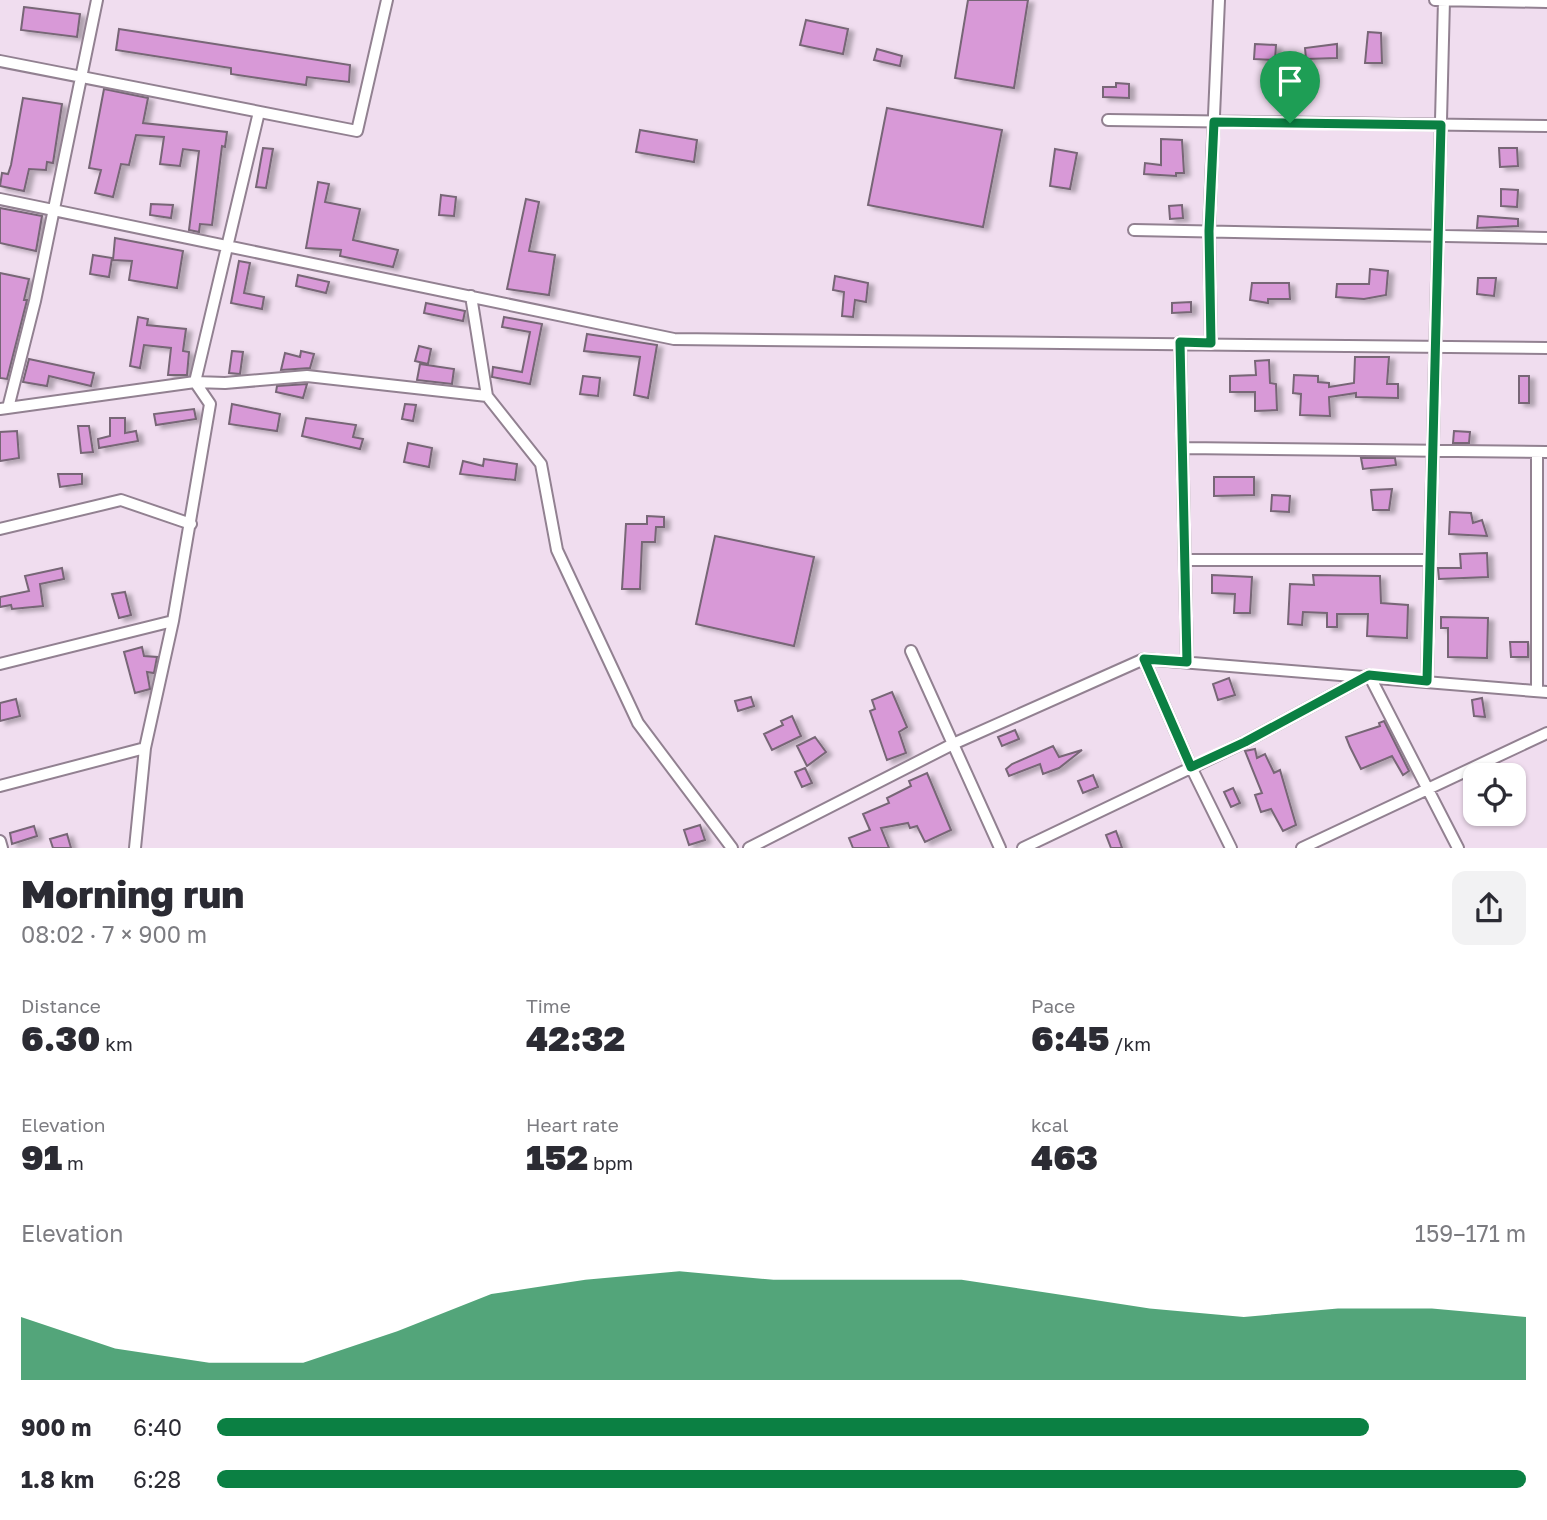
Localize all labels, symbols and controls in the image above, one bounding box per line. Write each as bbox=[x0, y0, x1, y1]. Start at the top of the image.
pin bbox=[1260, 51, 1320, 123]
icon: arrive bbox=[1271, 62, 1309, 100]
map controls bbox=[1463, 763, 1526, 826]
button: locate bbox=[1463, 763, 1526, 826]
text: Morning run bbox=[21, 871, 244, 916]
button: share bbox=[1452, 871, 1526, 945]
text: 08:02 · 7 × 900 m bbox=[21, 920, 207, 948]
text: Distance bbox=[21, 994, 101, 1017]
text: Time bbox=[526, 994, 571, 1017]
text: Pace bbox=[1031, 994, 1075, 1017]
text: 6.30 bbox=[21, 1017, 100, 1059]
text: 42:32 bbox=[526, 1017, 625, 1059]
text: 6:45 bbox=[1031, 1017, 1110, 1059]
text: km bbox=[100, 1032, 133, 1055]
text: /km bbox=[1110, 1032, 1151, 1055]
text: Elevation bbox=[21, 1113, 106, 1136]
text: Heart rate bbox=[526, 1113, 619, 1136]
text: kcal bbox=[1031, 1113, 1069, 1136]
text: 91 bbox=[21, 1136, 62, 1178]
text: 152 bbox=[526, 1136, 588, 1178]
text: 463 bbox=[1031, 1136, 1098, 1178]
text: m bbox=[62, 1151, 84, 1174]
text: bpm bbox=[588, 1151, 633, 1174]
text: Elevation bbox=[21, 1219, 123, 1247]
text: 159–171 m bbox=[1415, 1219, 1526, 1247]
text: 900 m bbox=[21, 1413, 91, 1441]
text: 6:40 bbox=[133, 1413, 182, 1441]
text: 1.8 km bbox=[21, 1465, 94, 1493]
text: 6:28 bbox=[133, 1465, 181, 1493]

